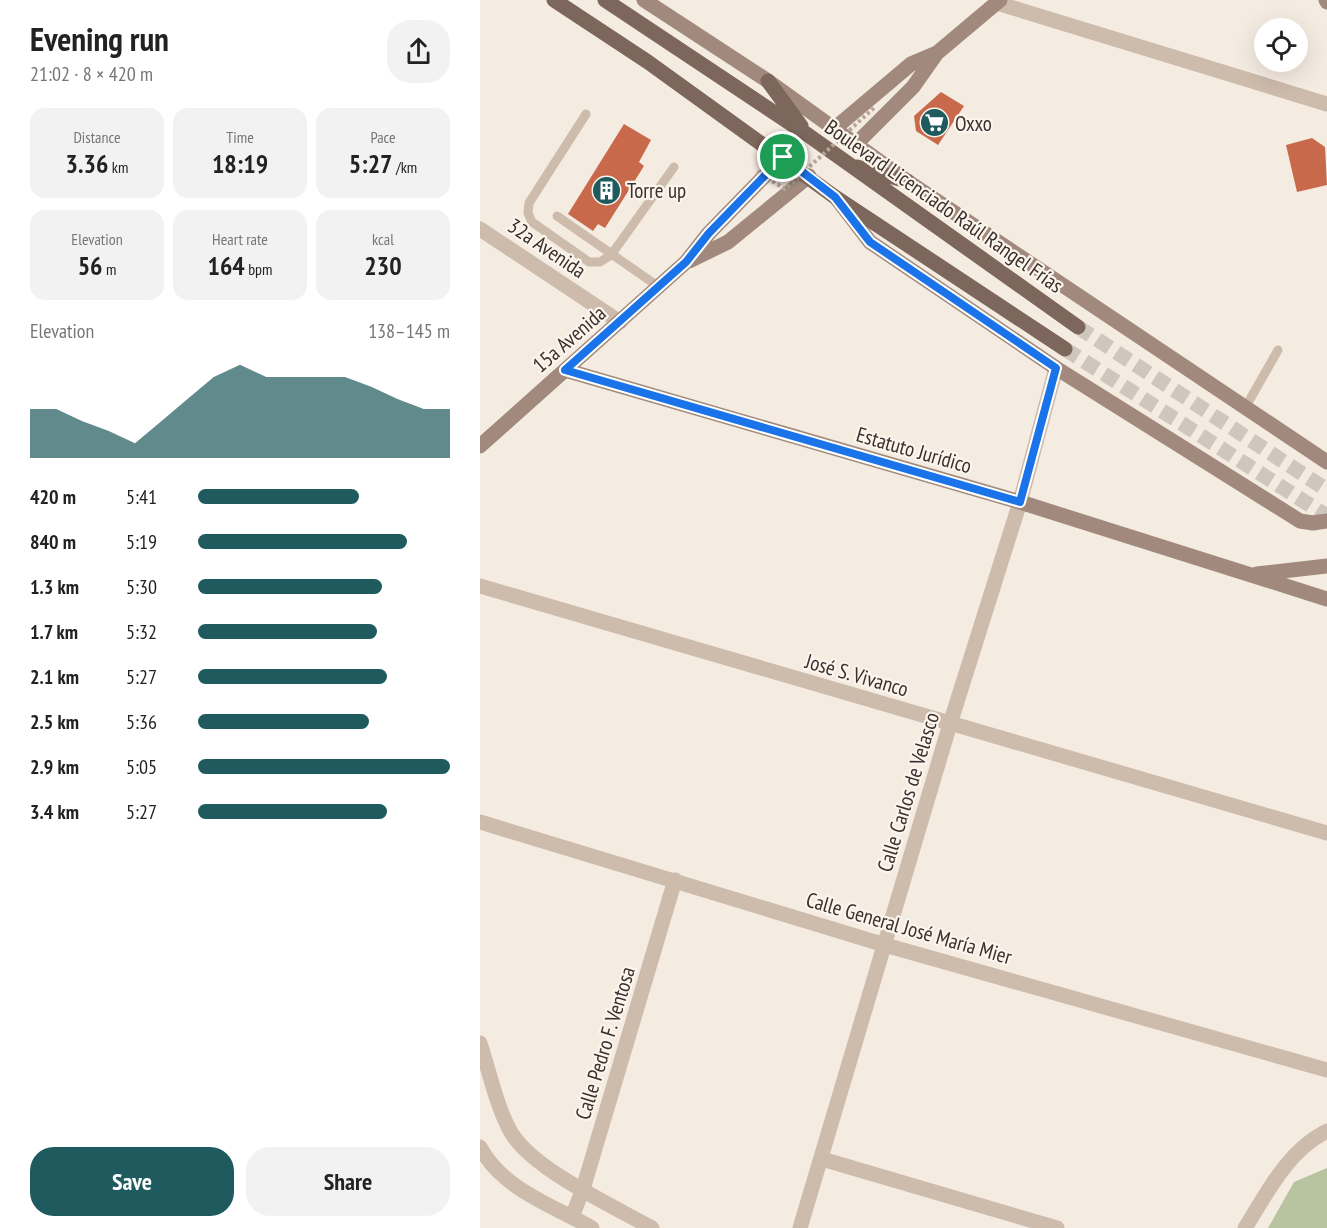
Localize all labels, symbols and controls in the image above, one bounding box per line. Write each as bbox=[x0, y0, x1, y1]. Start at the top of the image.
text: Evening run bbox=[30, 17, 169, 60]
map controls bbox=[1254, 18, 1308, 72]
button: locate bbox=[1254, 18, 1308, 72]
button: share bbox=[387, 20, 450, 83]
text: 21:02 · 8 × 420 m bbox=[30, 61, 153, 87]
supermarket icon: Oxxo bbox=[918, 107, 950, 139]
place label: Oxxo bbox=[955, 110, 992, 137]
street label: Boulevard Licenciado Raúl Rangel Frías bbox=[820, 113, 1068, 299]
text: Distance bbox=[73, 127, 121, 147]
text: Time bbox=[226, 127, 254, 147]
text: Pace bbox=[370, 127, 396, 147]
pin bbox=[757, 131, 808, 182]
icon: arrive bbox=[766, 140, 799, 173]
text: 3.36 bbox=[66, 147, 108, 180]
text: 18:19 bbox=[212, 147, 268, 180]
text: 5:27 bbox=[349, 147, 393, 180]
text: km bbox=[108, 157, 128, 177]
text: /km bbox=[393, 157, 417, 177]
building icon: Torre up bbox=[590, 174, 622, 206]
place label: Torre up bbox=[627, 177, 686, 204]
street label: 32a Avenida bbox=[503, 212, 591, 284]
text: Elevation bbox=[71, 229, 123, 249]
text: Heart rate bbox=[212, 229, 268, 249]
text: kcal bbox=[372, 229, 394, 249]
text: 56 bbox=[78, 249, 103, 282]
text: 164 bbox=[207, 249, 245, 282]
text: 230 bbox=[364, 249, 402, 282]
text: m bbox=[103, 259, 116, 279]
text: bpm bbox=[245, 259, 273, 279]
street label: 15a Avenida bbox=[527, 300, 611, 378]
text: Elevation bbox=[30, 318, 94, 344]
text: 138–145 m bbox=[368, 318, 450, 344]
street label: Estatuto Jurídico bbox=[853, 421, 975, 479]
text: 420 m bbox=[30, 484, 76, 510]
text: 5:41 bbox=[126, 484, 157, 510]
text: 840 m bbox=[30, 529, 76, 555]
text: 5:19 bbox=[126, 529, 157, 555]
text: 1.3 km bbox=[30, 574, 79, 600]
text: 5:30 bbox=[126, 574, 157, 600]
text: 1.7 km bbox=[30, 619, 78, 645]
text: 5:32 bbox=[126, 619, 157, 645]
street label: José S. Vivanco bbox=[801, 647, 912, 703]
text: 2.1 km bbox=[30, 664, 79, 690]
text: 5:27 bbox=[126, 664, 157, 690]
text: 2.5 km bbox=[30, 709, 79, 735]
text: 5:36 bbox=[126, 709, 157, 735]
street label: Calle Carlos de Velasco bbox=[871, 709, 945, 875]
text: 2.9 km bbox=[30, 754, 79, 780]
text: 5:05 bbox=[126, 754, 157, 780]
text: 3.4 km bbox=[30, 799, 79, 825]
text: 5:27 bbox=[126, 799, 157, 825]
street label: Calle General José María Mier bbox=[803, 886, 1015, 970]
street label: Calle Pedro F. Ventosa bbox=[569, 963, 641, 1123]
button: Save bbox=[30, 1147, 234, 1216]
button: Share bbox=[246, 1147, 450, 1216]

